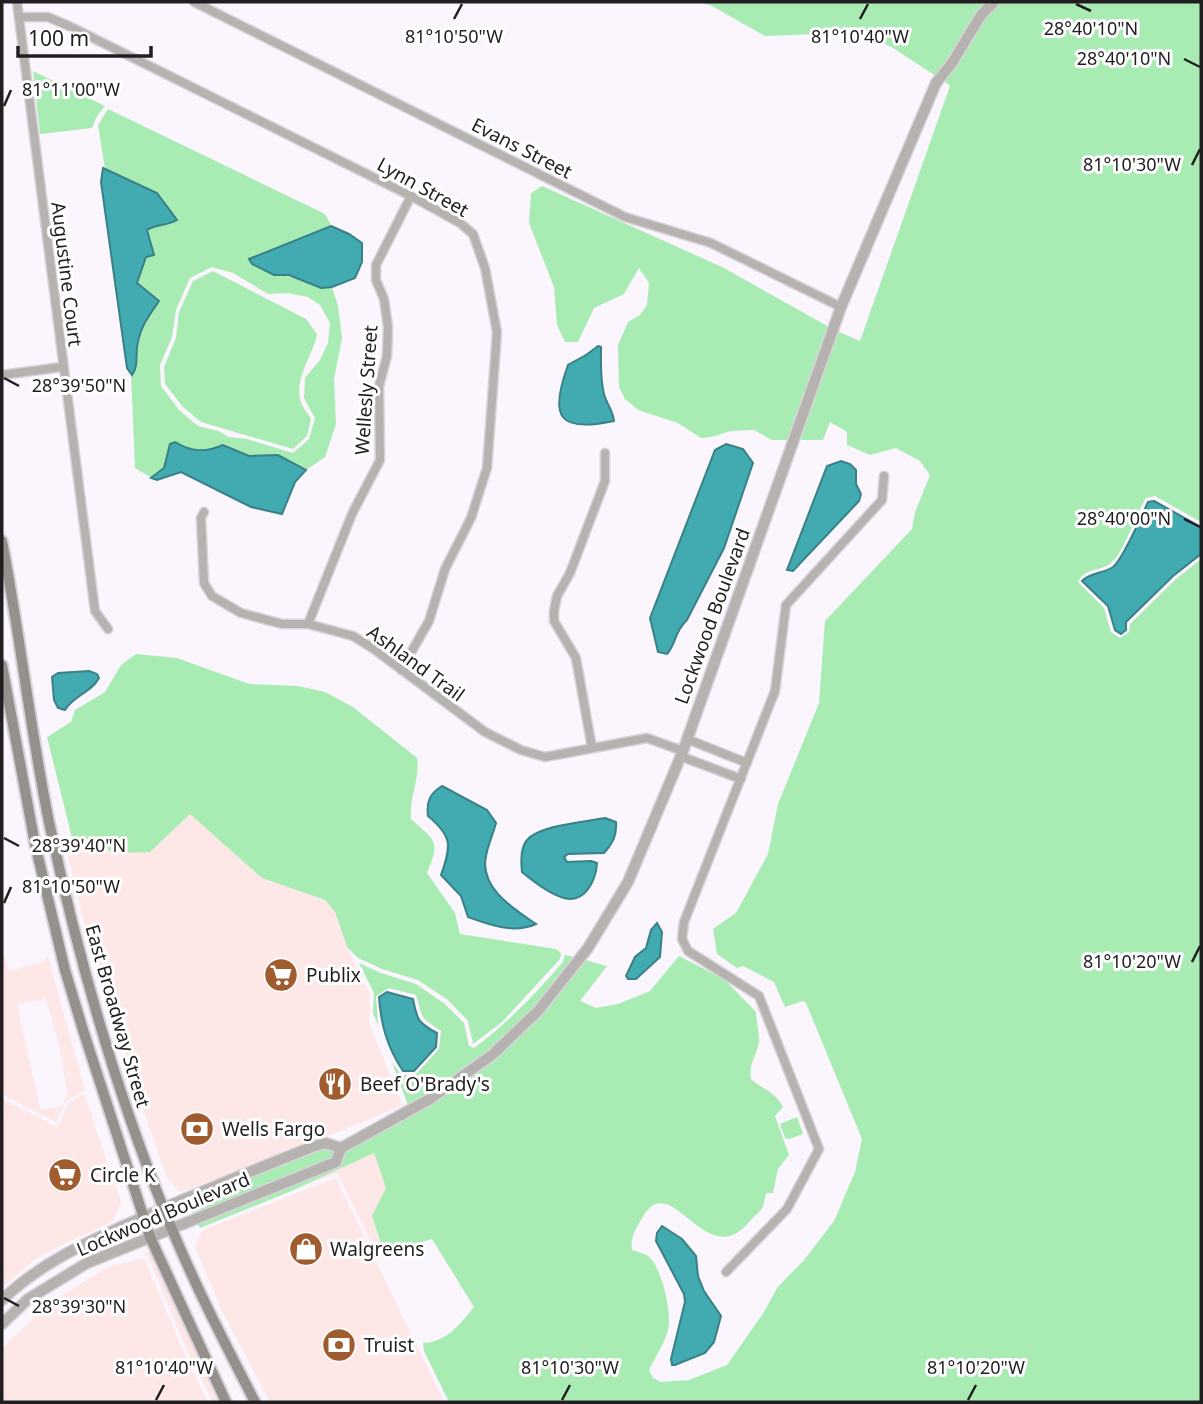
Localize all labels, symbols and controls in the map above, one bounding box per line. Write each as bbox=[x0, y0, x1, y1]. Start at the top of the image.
scale bar bbox=[18, 14, 150, 58]
text: 28°40'10"N bbox=[1044, 16, 1138, 40]
text: 100 m bbox=[28, 24, 89, 52]
text: 81°10'50"W bbox=[405, 24, 503, 48]
text: 81°10'40"W bbox=[811, 24, 909, 48]
text: 28°40'10"N bbox=[1077, 46, 1171, 70]
text: 81°11'00"W bbox=[22, 77, 120, 101]
street label: Evans Street bbox=[467, 112, 577, 185]
street label: Lynn Street bbox=[372, 151, 474, 223]
text: 81°10'30"W bbox=[1083, 152, 1181, 176]
street label: Augustine Court bbox=[45, 200, 89, 348]
street label: Wellesly Street bbox=[348, 324, 384, 456]
text: 28°39'50"N bbox=[32, 373, 126, 397]
text: 28°40'00"N bbox=[1077, 506, 1171, 530]
street label: Lockwood Boulevard bbox=[668, 524, 756, 708]
street label: Ashland Trail bbox=[362, 619, 470, 707]
text: 28°39'40"N bbox=[32, 833, 126, 857]
text: 81°10'50"W bbox=[22, 874, 120, 898]
street label: East Broadway Street bbox=[79, 922, 157, 1111]
text: 81°10'20"W bbox=[1083, 949, 1181, 973]
supermarket icon: Publix bbox=[262, 956, 300, 994]
place label: Publix bbox=[306, 962, 361, 988]
restaurant icon: Beef O'Brady's bbox=[316, 1065, 354, 1103]
place label: Beef O'Brady's bbox=[360, 1071, 490, 1097]
bank icon: Wells Fargo bbox=[178, 1110, 216, 1148]
place label: Wells Fargo bbox=[222, 1116, 325, 1142]
supermarket icon: Circle K bbox=[46, 1156, 84, 1194]
place label: Circle K bbox=[90, 1162, 156, 1188]
street label: Lockwood Boulevard bbox=[73, 1166, 253, 1262]
shop icon: Walgreens bbox=[287, 1230, 325, 1268]
place label: Walgreens bbox=[330, 1236, 424, 1262]
text: 28°39'30"N bbox=[32, 1294, 126, 1318]
bank icon: Truist bbox=[320, 1326, 358, 1364]
place label: Truist bbox=[364, 1332, 414, 1358]
text: 81°10'40"W bbox=[115, 1355, 213, 1379]
text: 81°10'30"W bbox=[521, 1355, 619, 1379]
text: 81°10'20"W bbox=[927, 1355, 1025, 1379]

